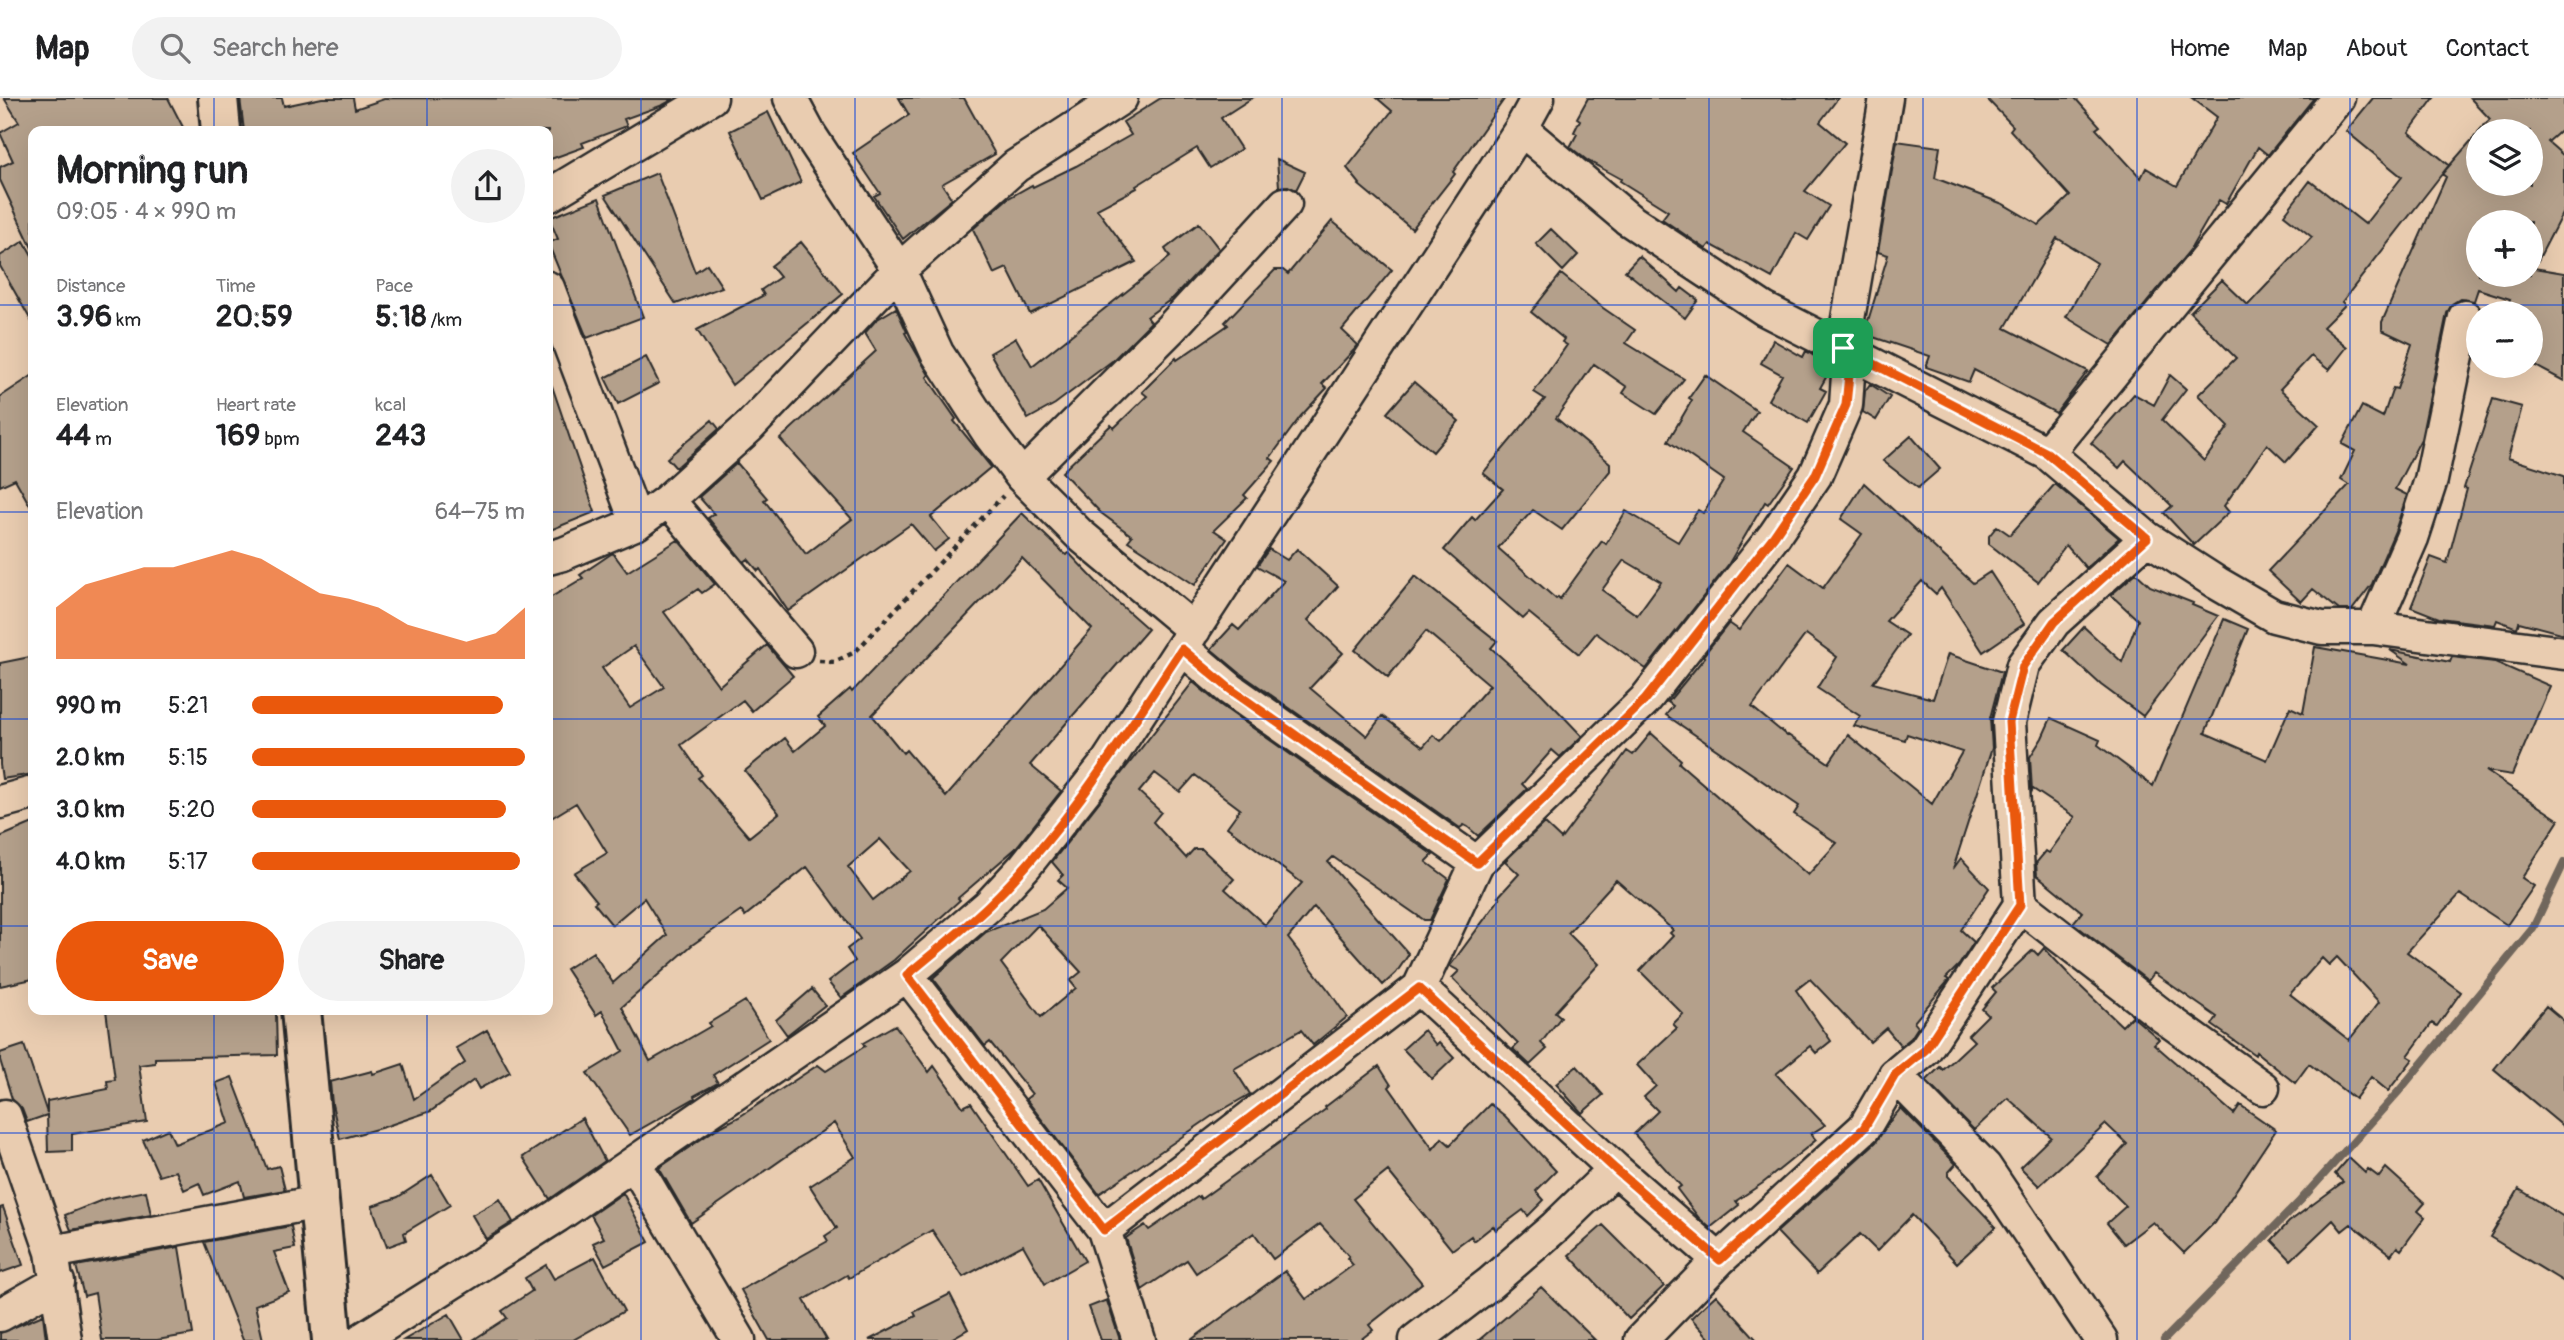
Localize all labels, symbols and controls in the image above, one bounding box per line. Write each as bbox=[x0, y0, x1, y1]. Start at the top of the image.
search box bbox=[132, 17, 622, 80]
text: Map bbox=[35, 28, 90, 69]
icon: search bbox=[156, 29, 194, 67]
text: Search here bbox=[212, 32, 339, 64]
text: Home bbox=[2169, 34, 2230, 63]
text: Map bbox=[2268, 34, 2308, 63]
text: About bbox=[2346, 34, 2408, 63]
text: Contact bbox=[2446, 34, 2529, 63]
map controls bbox=[2466, 119, 2543, 378]
button: layers bbox=[2466, 119, 2543, 196]
text: Morning run bbox=[56, 147, 248, 195]
button: share bbox=[451, 149, 525, 223]
text: 09:05 · 4 × 990 m bbox=[56, 197, 236, 226]
button: + bbox=[2466, 210, 2543, 287]
text: Distance bbox=[56, 274, 125, 298]
text: Time bbox=[216, 274, 255, 298]
text: Pace bbox=[375, 274, 413, 298]
text: 3.96 bbox=[56, 298, 112, 335]
text: 20:59 bbox=[216, 298, 293, 335]
text: 5:18 bbox=[375, 298, 426, 335]
button: − bbox=[2466, 301, 2543, 378]
text: km bbox=[112, 308, 141, 332]
text: /km bbox=[426, 308, 462, 332]
pin bbox=[1813, 318, 1873, 378]
icon: arrive bbox=[1824, 329, 1862, 367]
text: Elevation bbox=[56, 393, 128, 417]
text: Heart rate bbox=[216, 393, 296, 417]
text: kcal bbox=[375, 393, 406, 417]
text: 44 bbox=[56, 417, 91, 454]
text: 169 bbox=[216, 417, 260, 454]
text: 243 bbox=[375, 417, 426, 454]
text: m bbox=[91, 427, 112, 451]
text: bpm bbox=[260, 427, 300, 451]
text: Elevation bbox=[56, 497, 144, 526]
text: 64–75 m bbox=[435, 497, 525, 526]
text: 990 m bbox=[56, 691, 121, 720]
text: 5:21 bbox=[168, 691, 208, 720]
text: 2.0 km bbox=[56, 743, 125, 772]
text: 5:15 bbox=[168, 743, 208, 772]
text: 3.0 km bbox=[56, 795, 125, 824]
text: 5:20 bbox=[168, 795, 215, 824]
text: 4.0 km bbox=[56, 847, 125, 876]
text: 5:17 bbox=[168, 847, 208, 876]
button: Save bbox=[56, 921, 284, 1001]
button: Share bbox=[298, 921, 525, 1001]

